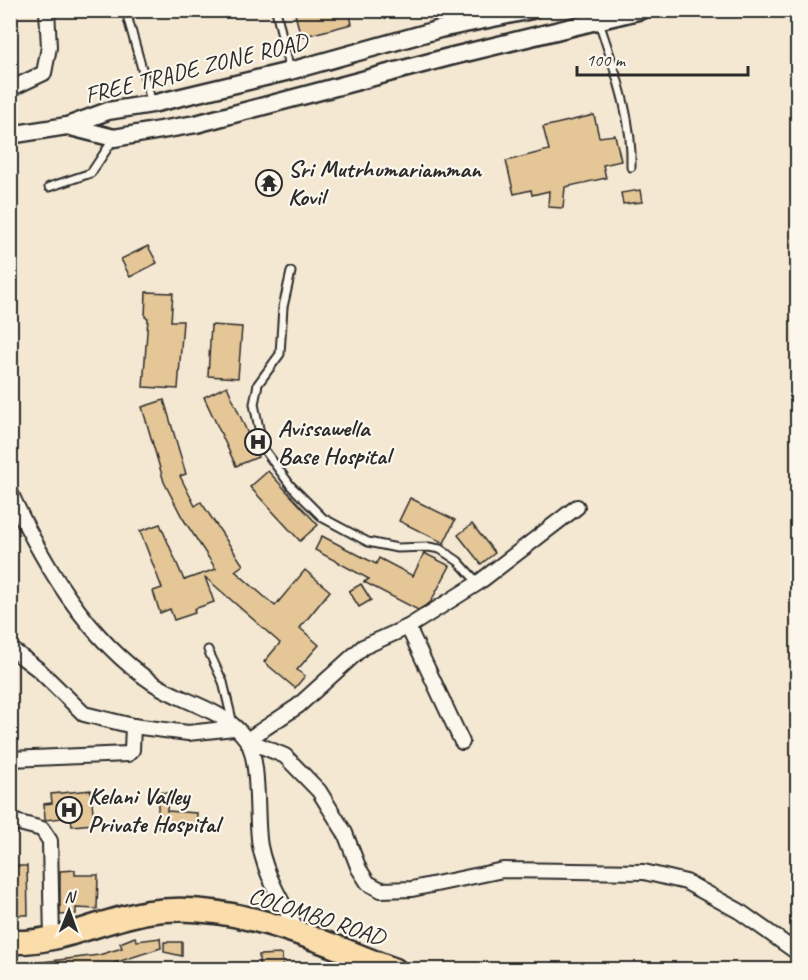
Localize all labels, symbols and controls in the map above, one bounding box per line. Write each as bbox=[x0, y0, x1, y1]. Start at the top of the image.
street label: FREE TRADE ZONE ROAD bbox=[82, 25, 312, 110]
scale bar bbox=[577, 39, 748, 77]
text: 100 m bbox=[586, 49, 627, 71]
place label: Sri Mutrhumariamman Kovil bbox=[288, 154, 483, 212]
temple icon: Sri Mutrhumariamman Kovil bbox=[254, 168, 284, 198]
place label: Avissawella Base Hospital bbox=[278, 413, 395, 471]
hospital icon: Avissawella Base Hospital bbox=[243, 427, 273, 457]
place label: Kelani Valley Private Hospital bbox=[88, 781, 224, 839]
hospital icon: Kelani Valley Private Hospital bbox=[54, 795, 84, 825]
street label: COLOMBO ROAD bbox=[245, 880, 391, 953]
north arrow bbox=[39, 881, 99, 941]
text: N bbox=[64, 887, 77, 907]

